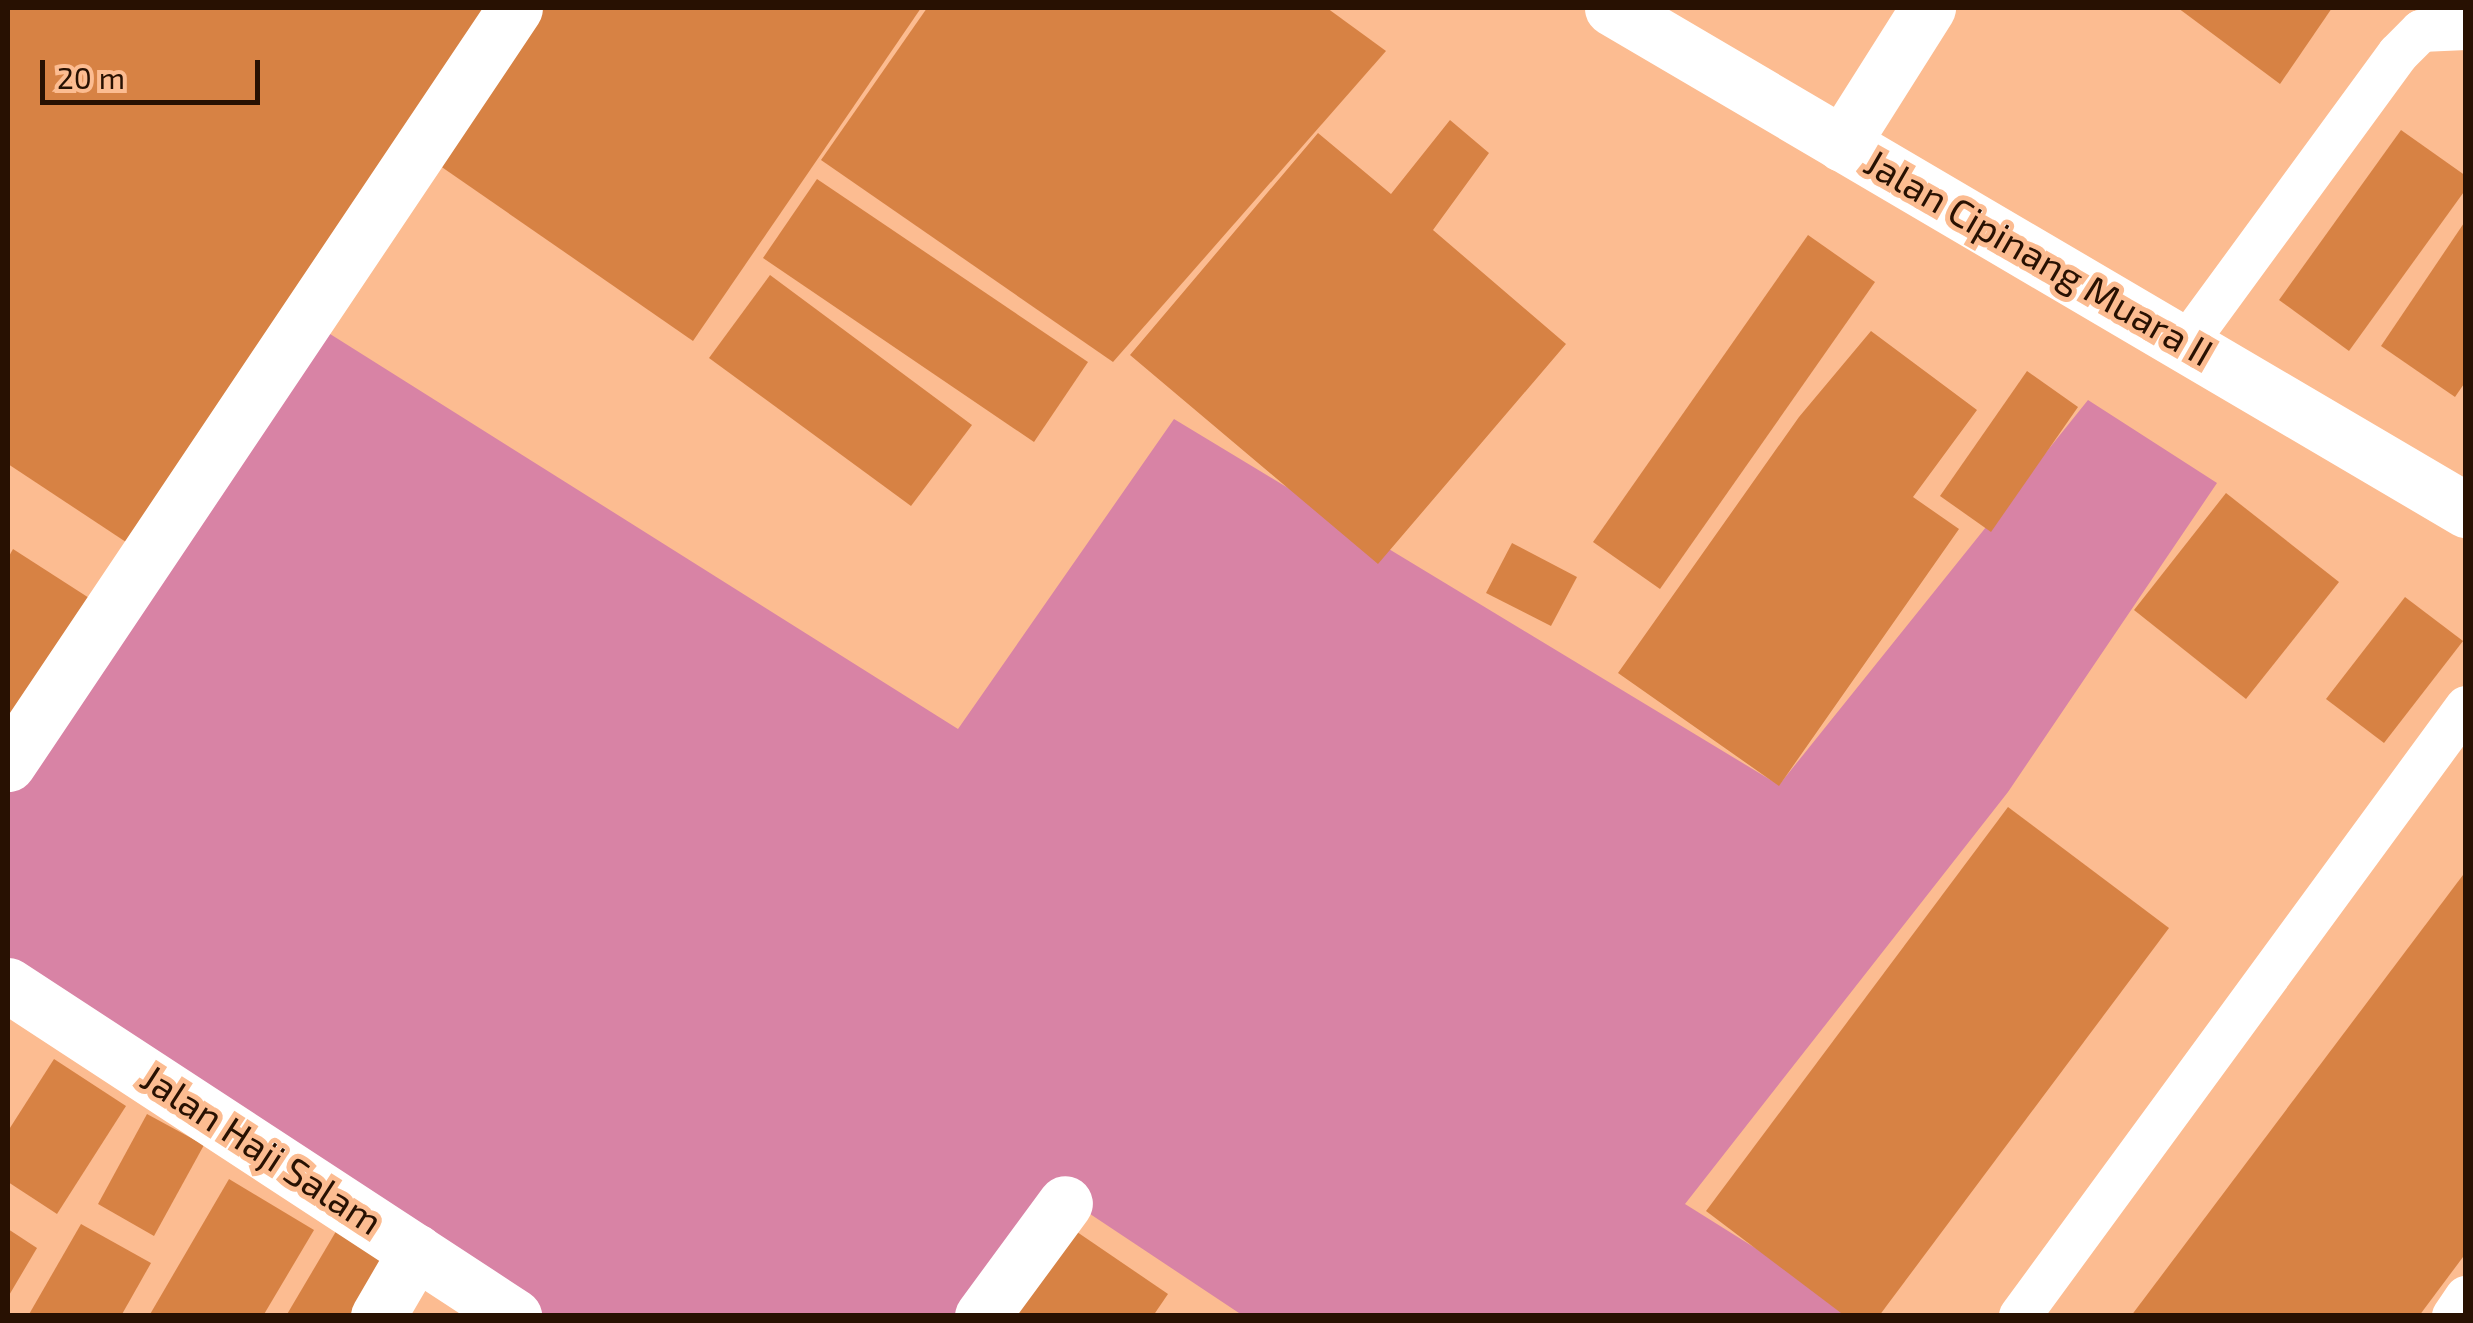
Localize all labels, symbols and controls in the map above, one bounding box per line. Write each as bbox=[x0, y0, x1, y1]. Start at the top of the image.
scale bar bbox=[45, 40, 265, 102]
text: 20 m bbox=[57, 59, 125, 95]
street label: Jalan Cipinang Muara II bbox=[1857, 139, 2221, 375]
street label: Jalan Haji Salam bbox=[133, 1054, 391, 1244]

